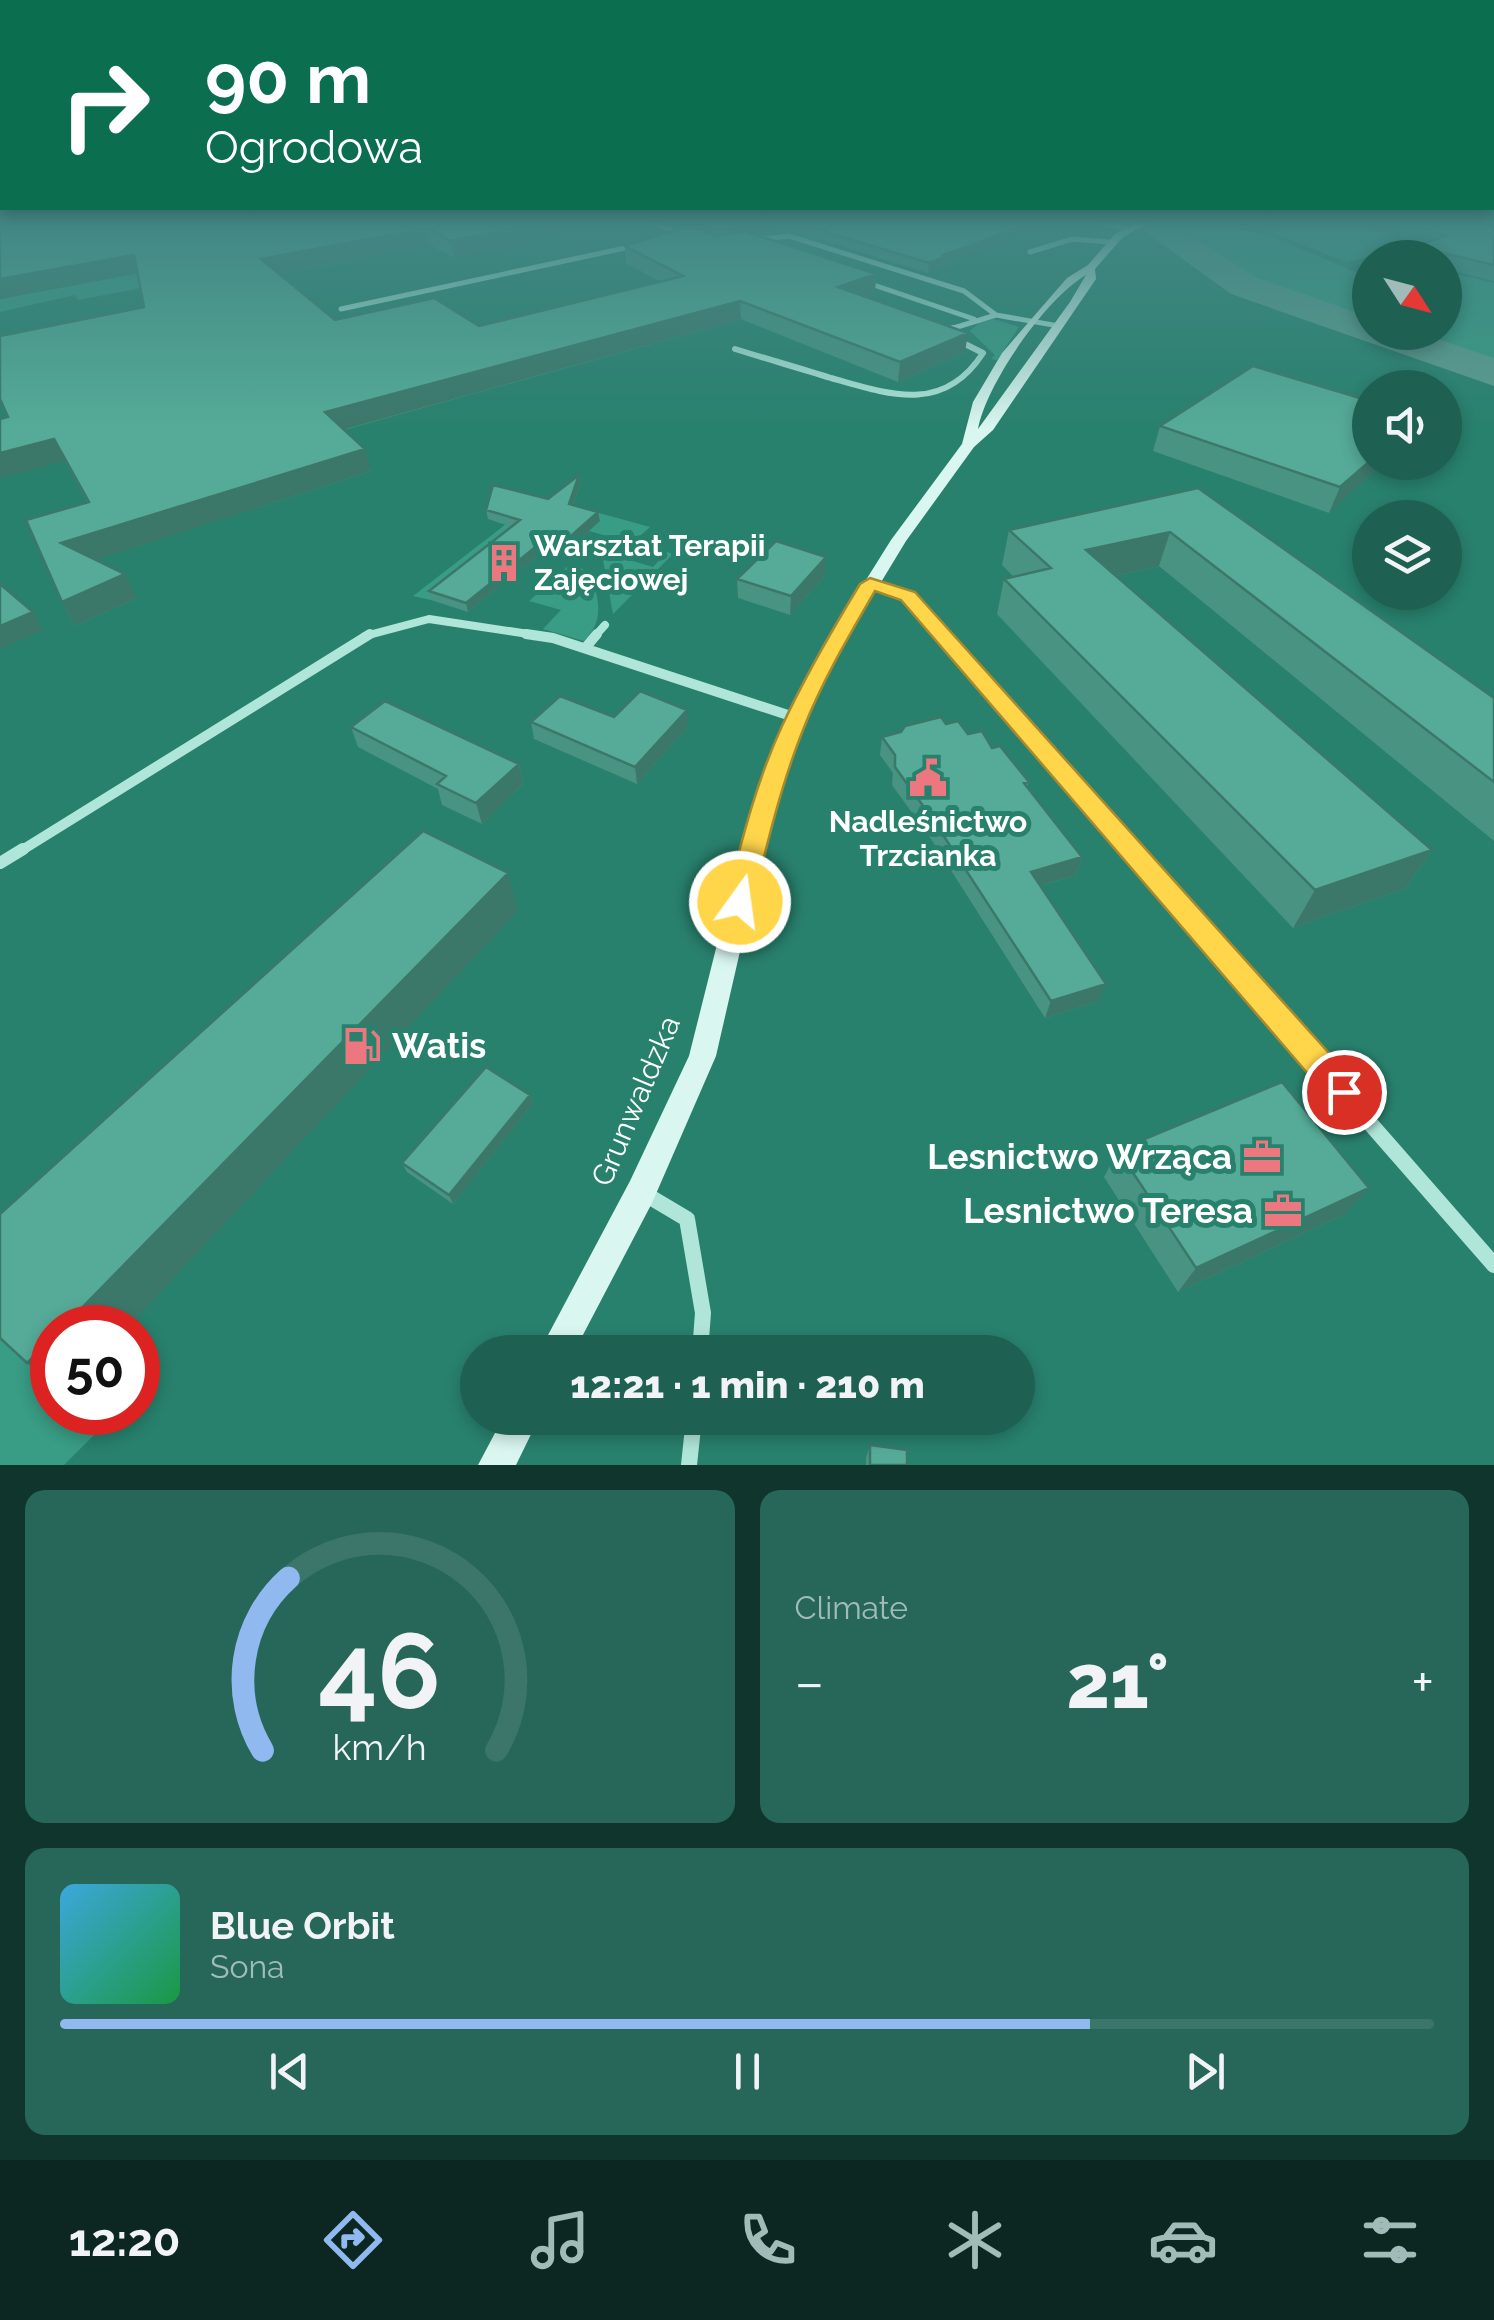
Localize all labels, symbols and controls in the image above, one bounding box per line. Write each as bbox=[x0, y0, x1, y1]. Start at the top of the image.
text: 90 m bbox=[205, 37, 371, 119]
icon: right bbox=[40, 40, 170, 170]
text: Ogrodowa bbox=[205, 121, 423, 174]
north arrow bbox=[1352, 240, 1462, 350]
map controls bbox=[1352, 240, 1462, 610]
button: sound bbox=[1352, 370, 1462, 480]
button: layers bbox=[1352, 500, 1462, 610]
place label: Warsztat Terapii Zajęciowej bbox=[534, 528, 765, 597]
building icon: Warsztat Terapii Zajęciowej bbox=[483, 542, 525, 584]
public building icon: Nadleśnictwo Trzcianka bbox=[907, 757, 949, 799]
place label: Nadleśnictwo Trzcianka bbox=[829, 804, 1027, 873]
position arrow bbox=[688, 850, 792, 954]
street label: Grunwaldzka bbox=[584, 1011, 687, 1191]
fuel station icon: Watis bbox=[341, 1025, 383, 1067]
place label: Watis bbox=[392, 1025, 486, 1066]
pin bbox=[1302, 1050, 1387, 1135]
icon: arrive bbox=[1317, 1065, 1372, 1120]
place label: Lesnictwo Wrząca bbox=[927, 1136, 1232, 1177]
office icon: Lesnictwo Wrząca bbox=[1241, 1136, 1283, 1178]
place label: Lesnictwo Teresa bbox=[963, 1190, 1253, 1231]
office icon: Lesnictwo Teresa bbox=[1262, 1190, 1304, 1232]
speed limit sign: 50 bbox=[30, 1305, 160, 1435]
text: 12:21 · 1 min · 210 m bbox=[570, 1362, 925, 1407]
text: Climate bbox=[795, 1589, 908, 1626]
text: 46 bbox=[318, 1610, 441, 1732]
text: 21° bbox=[1066, 1637, 1169, 1726]
text: − bbox=[795, 1650, 824, 1715]
text: + bbox=[1411, 1650, 1434, 1715]
text: km/h bbox=[333, 1726, 427, 1768]
text: Blue Orbit bbox=[210, 1903, 395, 1948]
text: Sona bbox=[210, 1948, 285, 1985]
icon: previous bbox=[262, 2044, 317, 2099]
icon: pause bbox=[720, 2044, 775, 2099]
icon: next bbox=[1178, 2044, 1233, 2099]
icon: directions bbox=[318, 2205, 388, 2275]
icon: music bbox=[525, 2205, 595, 2275]
icon: phone bbox=[733, 2205, 803, 2275]
icon: climate bbox=[940, 2205, 1010, 2275]
icon: car bbox=[1148, 2205, 1218, 2275]
icon: filters bbox=[1355, 2205, 1425, 2275]
text: 12:20 bbox=[69, 2214, 180, 2267]

